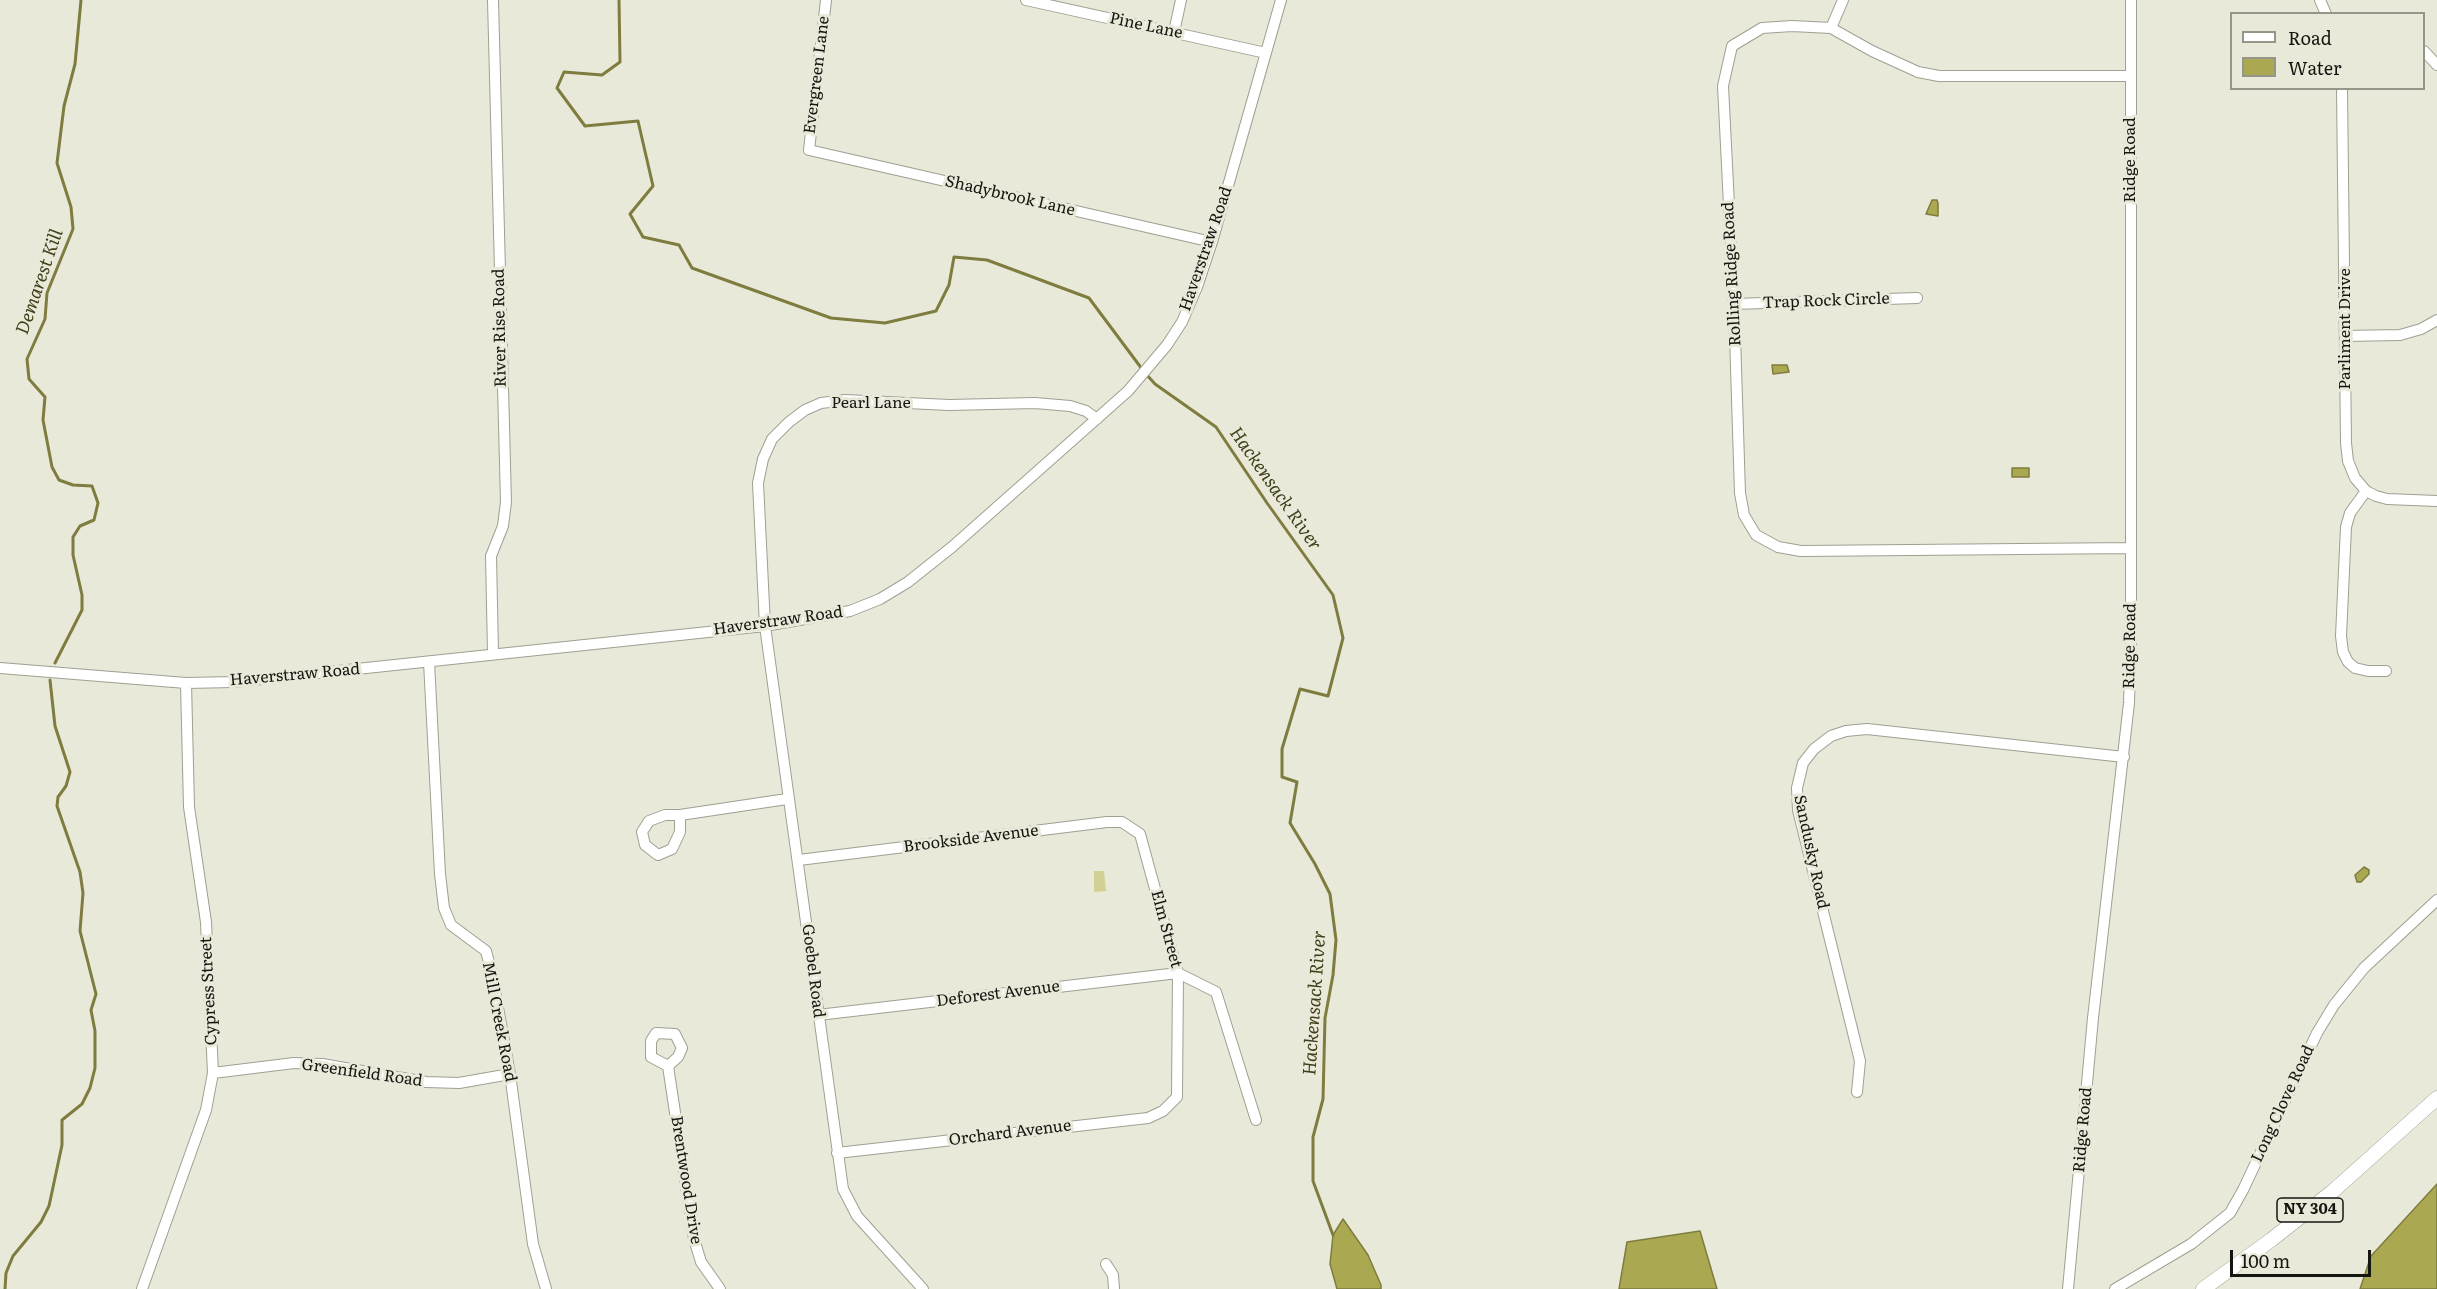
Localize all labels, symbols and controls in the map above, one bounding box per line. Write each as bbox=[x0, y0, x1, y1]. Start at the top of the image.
street label: Pine Lane bbox=[1108, 9, 1184, 43]
legend bbox=[2230, 12, 2425, 90]
street label: Evergreen Lane bbox=[800, 15, 834, 135]
text: Road bbox=[2288, 24, 2332, 51]
text: Water bbox=[2288, 54, 2341, 81]
street label: Ridge Road bbox=[2120, 117, 2140, 203]
street label: Shadybrook Lane bbox=[943, 172, 1077, 220]
street label: Haverstraw Road bbox=[1176, 184, 1236, 314]
street label: Rolling Ridge Road bbox=[1719, 201, 1745, 347]
water label: Demarest Kill bbox=[12, 227, 68, 337]
street label: River Rise Road bbox=[489, 268, 511, 388]
street label: Parliment Drive bbox=[2335, 268, 2355, 390]
street label: Trap Rock Circle bbox=[1762, 289, 1890, 313]
street label: Pearl Lane bbox=[831, 393, 911, 413]
water label: Hackensack River bbox=[1224, 423, 1326, 555]
street label: Haverstraw Road bbox=[712, 602, 844, 640]
street label: Ridge Road bbox=[2120, 603, 2140, 689]
street label: Haverstraw Road bbox=[229, 660, 361, 690]
street label: Sandusky Road bbox=[1790, 793, 1832, 911]
street label: Brookside Avenue bbox=[902, 821, 1040, 857]
street label: Elm Street bbox=[1146, 888, 1186, 970]
street label: Goebel Road bbox=[798, 923, 828, 1019]
water label: Hackensack River bbox=[1299, 930, 1331, 1076]
street label: Cypress Street bbox=[197, 936, 221, 1046]
street label: Mill Creek Road bbox=[478, 960, 520, 1084]
street label: Deforest Avenue bbox=[935, 977, 1061, 1011]
street label: Long Clove Road bbox=[2247, 1042, 2319, 1166]
street label: Greenfield Road bbox=[300, 1055, 424, 1091]
street label: Ridge Road bbox=[2070, 1087, 2096, 1173]
street label: Brentwood Drive bbox=[666, 1114, 706, 1246]
street label: Orchard Avenue bbox=[948, 1116, 1072, 1150]
road number: NY 304 bbox=[2277, 1198, 2343, 1222]
scale bar bbox=[2233, 1238, 2374, 1276]
text: 100 m bbox=[2241, 1247, 2290, 1274]

